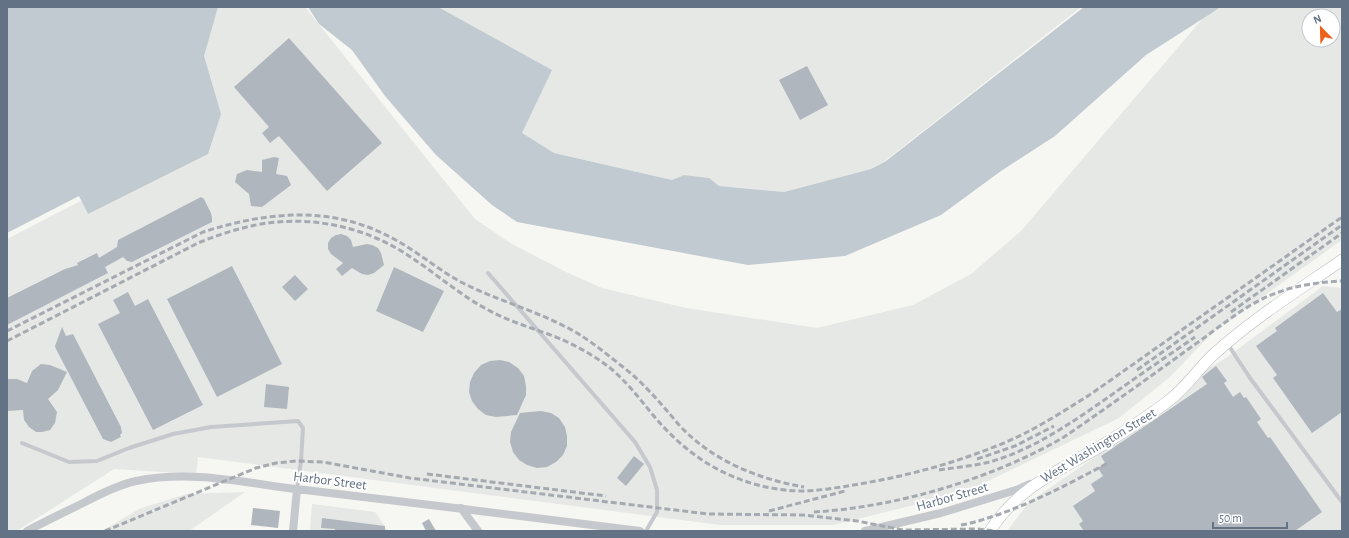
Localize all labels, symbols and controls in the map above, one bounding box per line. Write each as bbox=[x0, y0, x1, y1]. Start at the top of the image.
north arrow bbox=[1301, 8, 1341, 48]
text: N bbox=[1312, 13, 1323, 26]
street label: West Washington Street bbox=[1038, 406, 1159, 486]
street label: Harbor Street bbox=[292, 470, 368, 493]
street label: Harbor Street bbox=[915, 480, 990, 514]
scale bar bbox=[1213, 504, 1287, 530]
text: 50 m bbox=[1219, 512, 1242, 524]

